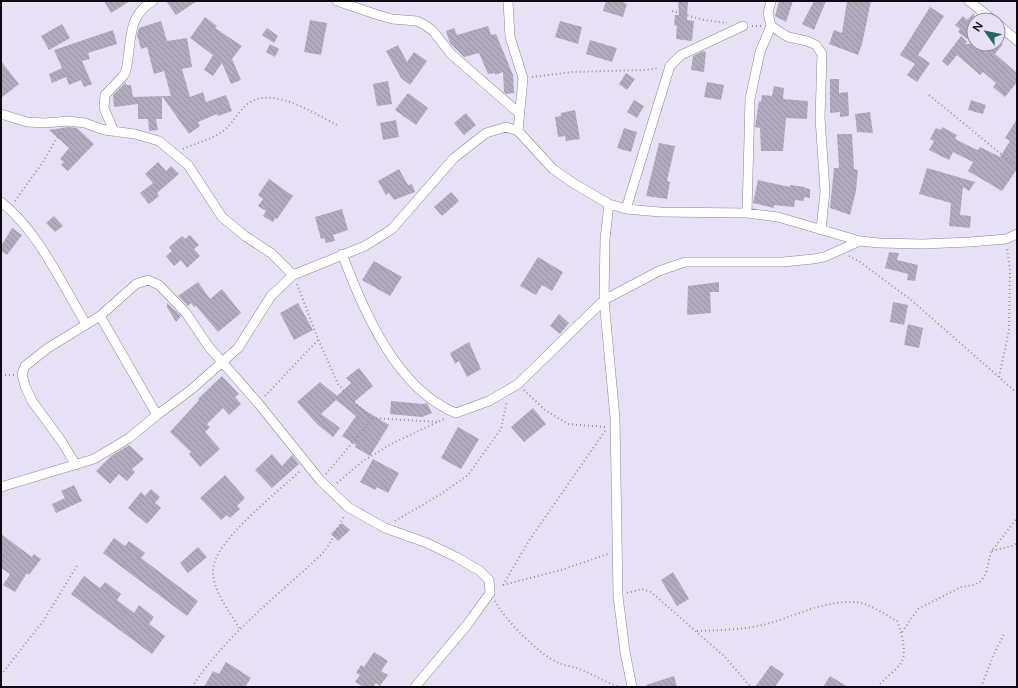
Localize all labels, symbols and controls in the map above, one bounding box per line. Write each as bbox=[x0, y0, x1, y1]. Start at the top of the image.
north arrow bbox=[966, 12, 1006, 52]
text: N bbox=[970, 20, 986, 34]

